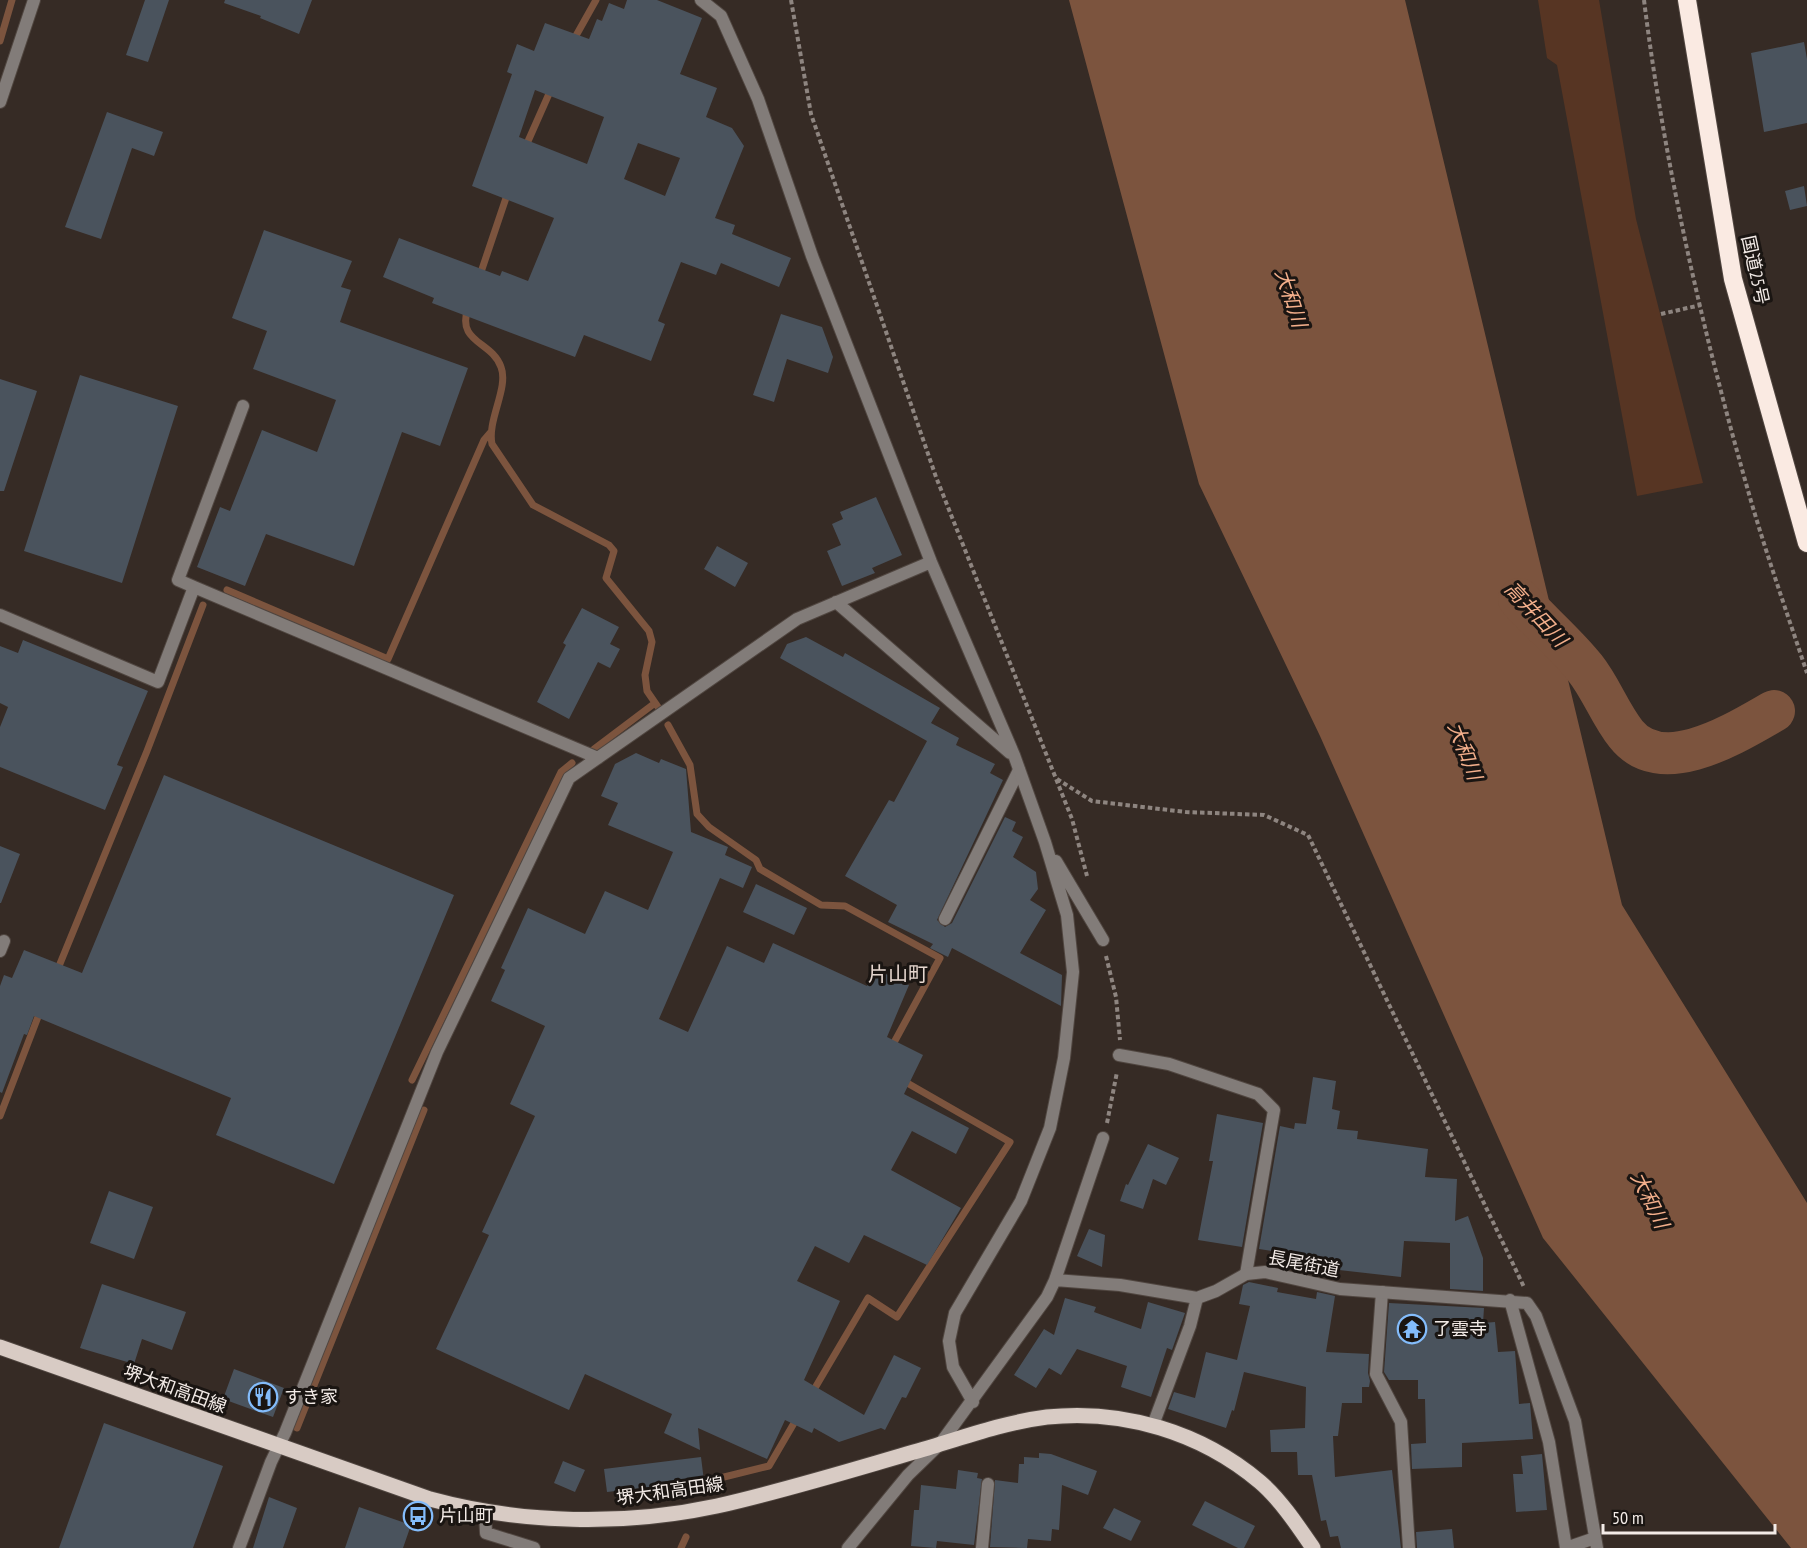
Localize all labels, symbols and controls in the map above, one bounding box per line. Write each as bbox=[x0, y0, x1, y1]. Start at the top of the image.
street label: 国道25号 bbox=[1737, 233, 1774, 307]
water label: 大和川 bbox=[1269, 265, 1313, 332]
water label: 高井田川 bbox=[1499, 576, 1574, 654]
water label: 大和川 bbox=[1442, 718, 1489, 786]
district label: 片山町 bbox=[868, 961, 928, 987]
water label: 大和川 bbox=[1625, 1167, 1676, 1234]
street label: 長尾街道 bbox=[1267, 1245, 1342, 1282]
temple icon: 了雲寺 bbox=[1396, 1313, 1428, 1345]
place label: 了雲寺 bbox=[1433, 1317, 1487, 1340]
street label: 堺大和高田線 bbox=[120, 1359, 230, 1418]
restaurant icon: すき家 bbox=[247, 1381, 279, 1413]
place label: すき家 bbox=[284, 1385, 338, 1408]
street label: 堺大和高田線 bbox=[615, 1472, 725, 1509]
scale bar bbox=[1603, 1497, 1776, 1535]
bus stop icon: 片山町 bbox=[402, 1500, 434, 1532]
place label: 片山町 bbox=[439, 1504, 493, 1527]
text: 50 m bbox=[1612, 1506, 1644, 1529]

